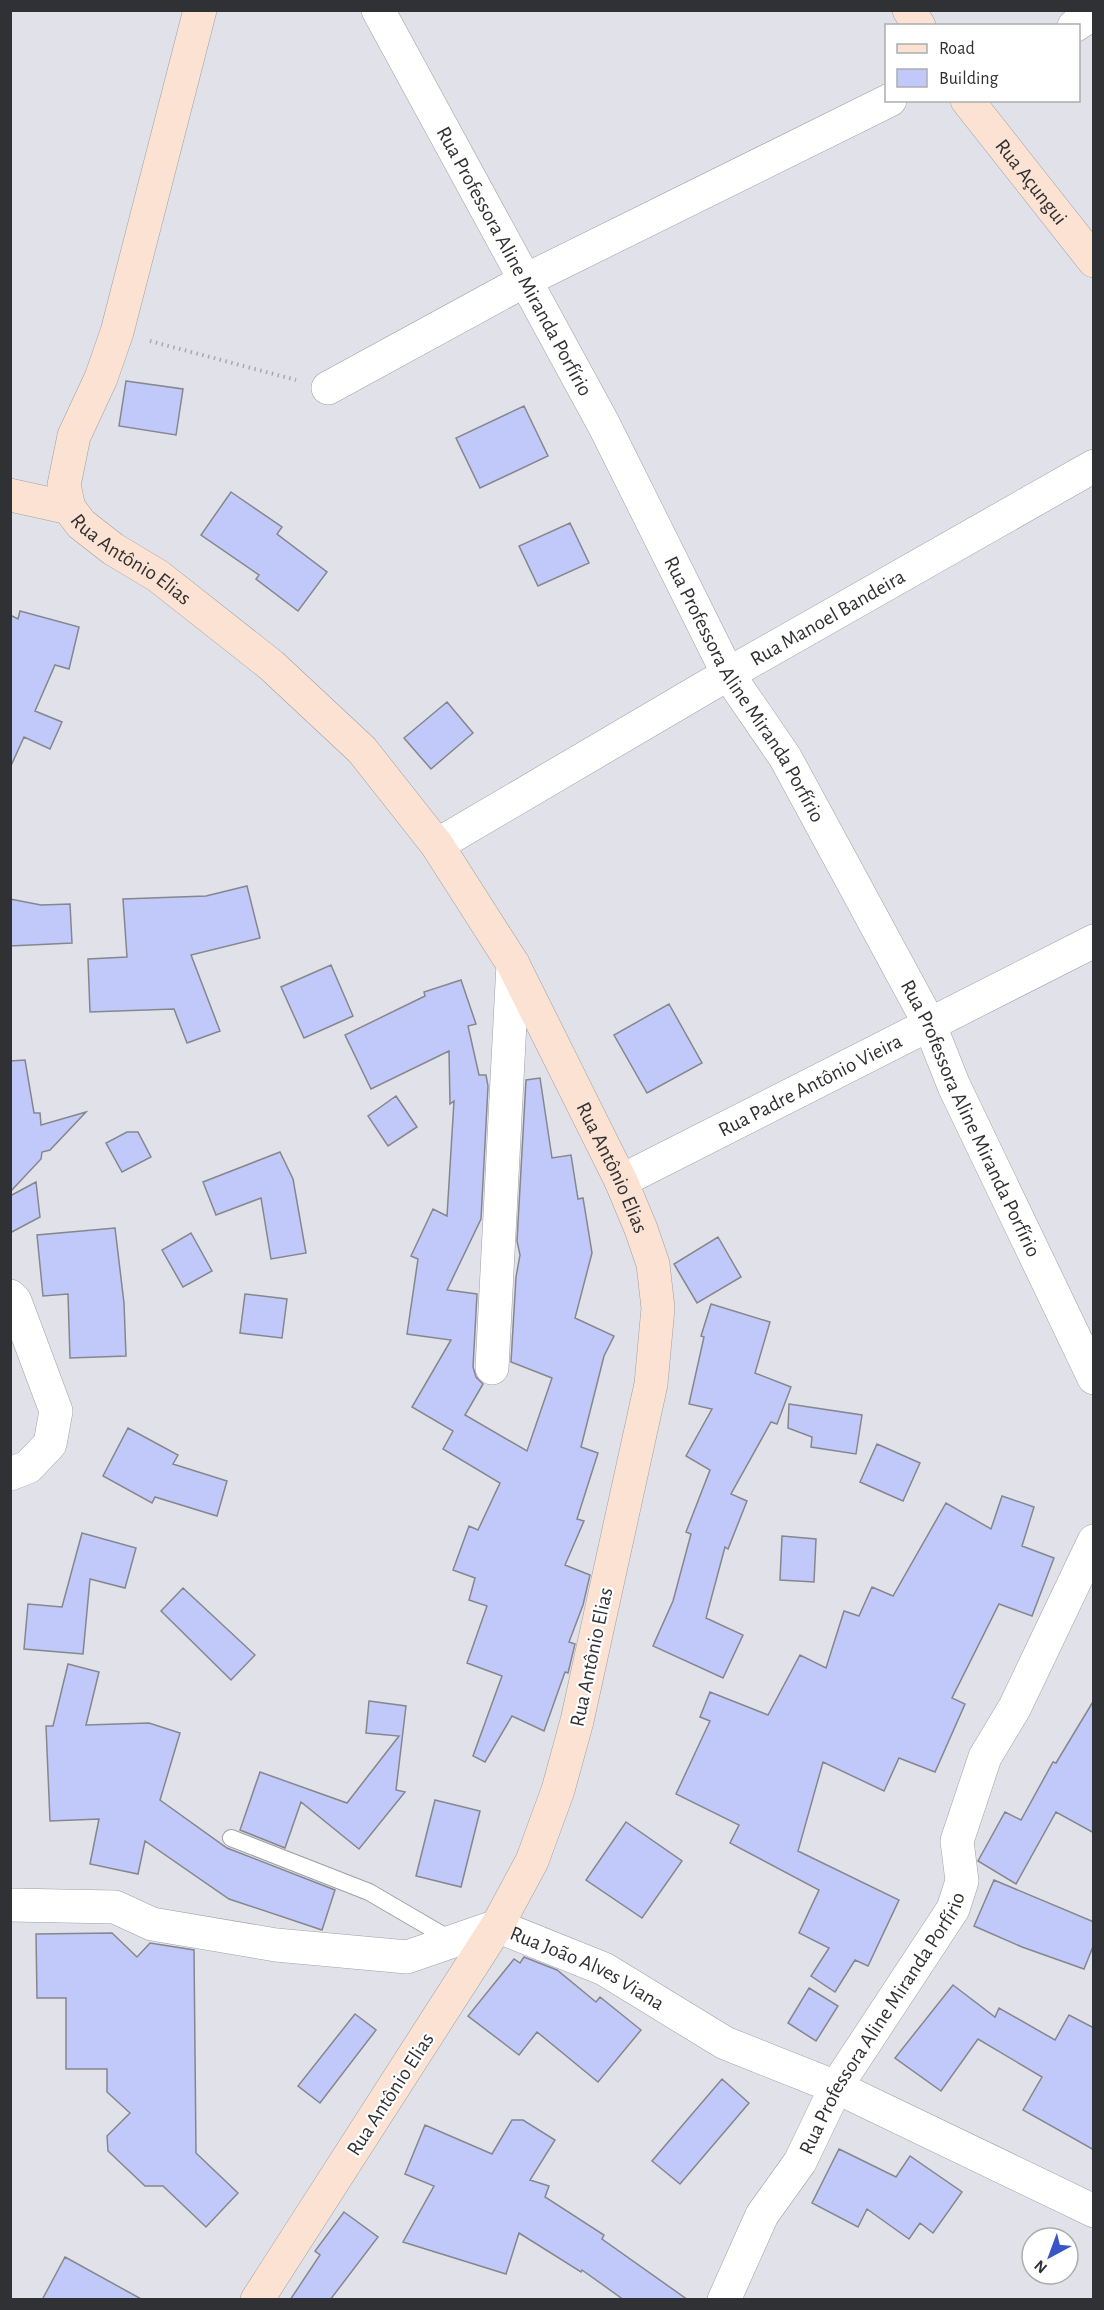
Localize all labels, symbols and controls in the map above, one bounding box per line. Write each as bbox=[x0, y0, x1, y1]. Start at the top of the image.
legend bbox=[885, 24, 1080, 102]
text: Road bbox=[939, 40, 975, 58]
text: Building bbox=[939, 70, 999, 88]
street label: Rua Professora Aline Miranda Porfírio bbox=[433, 123, 596, 400]
street label: Rua Açungui bbox=[991, 135, 1071, 229]
street label: Rua Antônio Elias bbox=[66, 510, 195, 609]
street label: Rua Professora Aline Miranda Porfírio bbox=[660, 553, 828, 826]
street label: Rua Manoel Bandeira bbox=[747, 566, 909, 670]
street label: Rua Professora Aline Miranda Porfírio bbox=[897, 976, 1044, 1260]
street label: Rua Padre Antônio Vieira bbox=[715, 1030, 906, 1141]
street label: Rua Antônio Elias bbox=[572, 1099, 651, 1236]
street label: Rua Antônio Elias bbox=[566, 1586, 617, 1729]
street label: Rua Professora Aline Miranda Porfírio bbox=[795, 1890, 969, 2158]
street label: Rua João Alves Viana bbox=[507, 1922, 668, 2014]
street label: Rua Antônio Elias bbox=[343, 2029, 438, 2160]
north arrow bbox=[1020, 2226, 1080, 2286]
text: N bbox=[1031, 2257, 1050, 2276]

